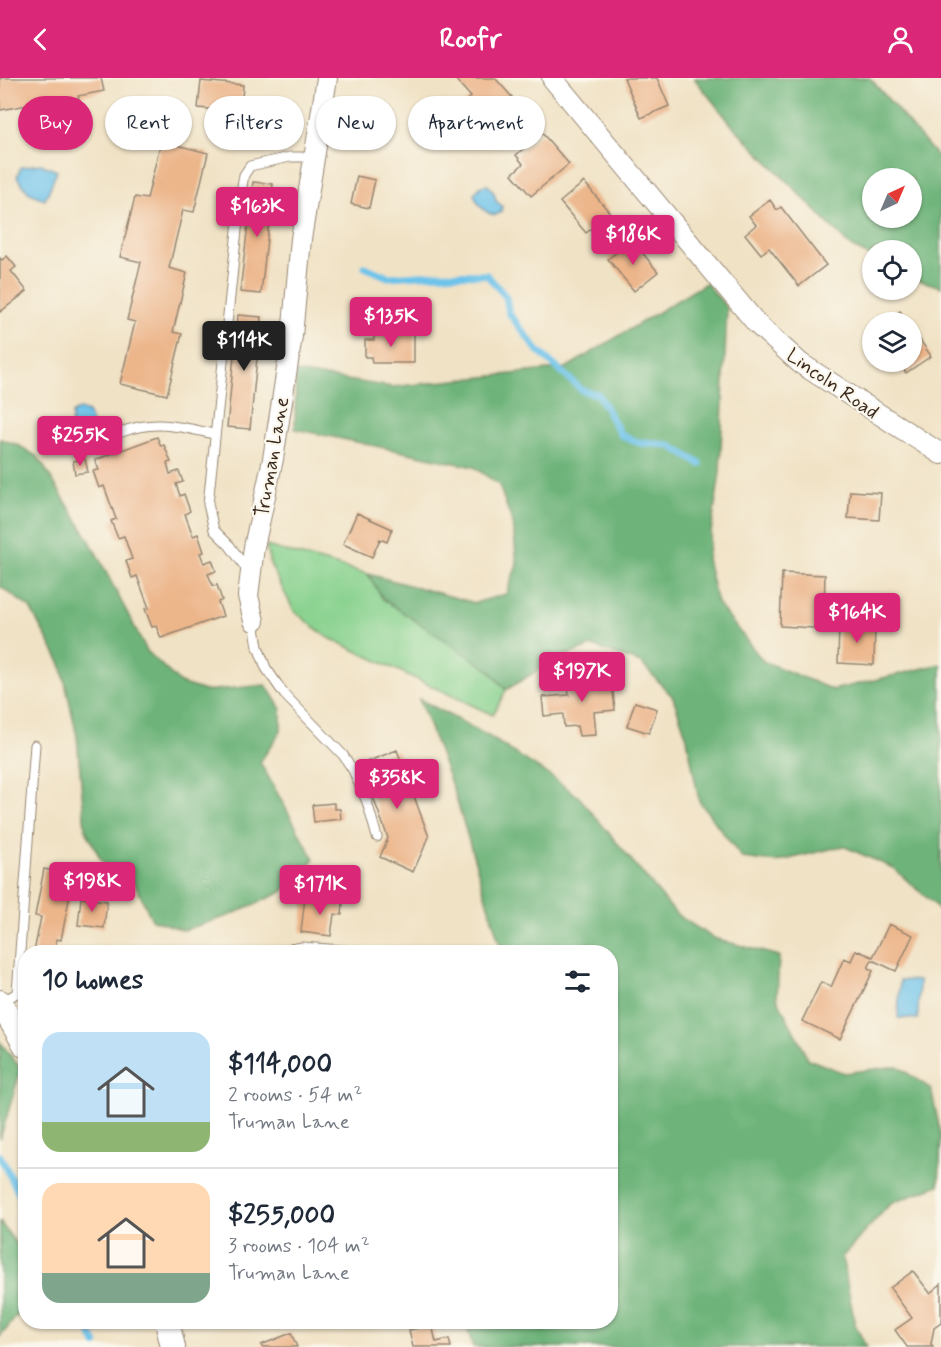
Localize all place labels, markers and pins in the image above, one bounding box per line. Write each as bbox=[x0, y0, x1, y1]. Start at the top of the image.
pin: $163K bbox=[215, 187, 299, 238]
pin: $186K bbox=[591, 215, 675, 266]
pin: $135K bbox=[349, 297, 433, 348]
pin: $114K bbox=[202, 321, 286, 372]
pin: $255K bbox=[38, 416, 122, 467]
pin: $164K bbox=[815, 593, 899, 644]
pin: $197K bbox=[540, 652, 624, 703]
pin: $358K bbox=[355, 759, 439, 810]
pin: $198K bbox=[50, 862, 134, 913]
pin: $171K bbox=[278, 865, 362, 916]

